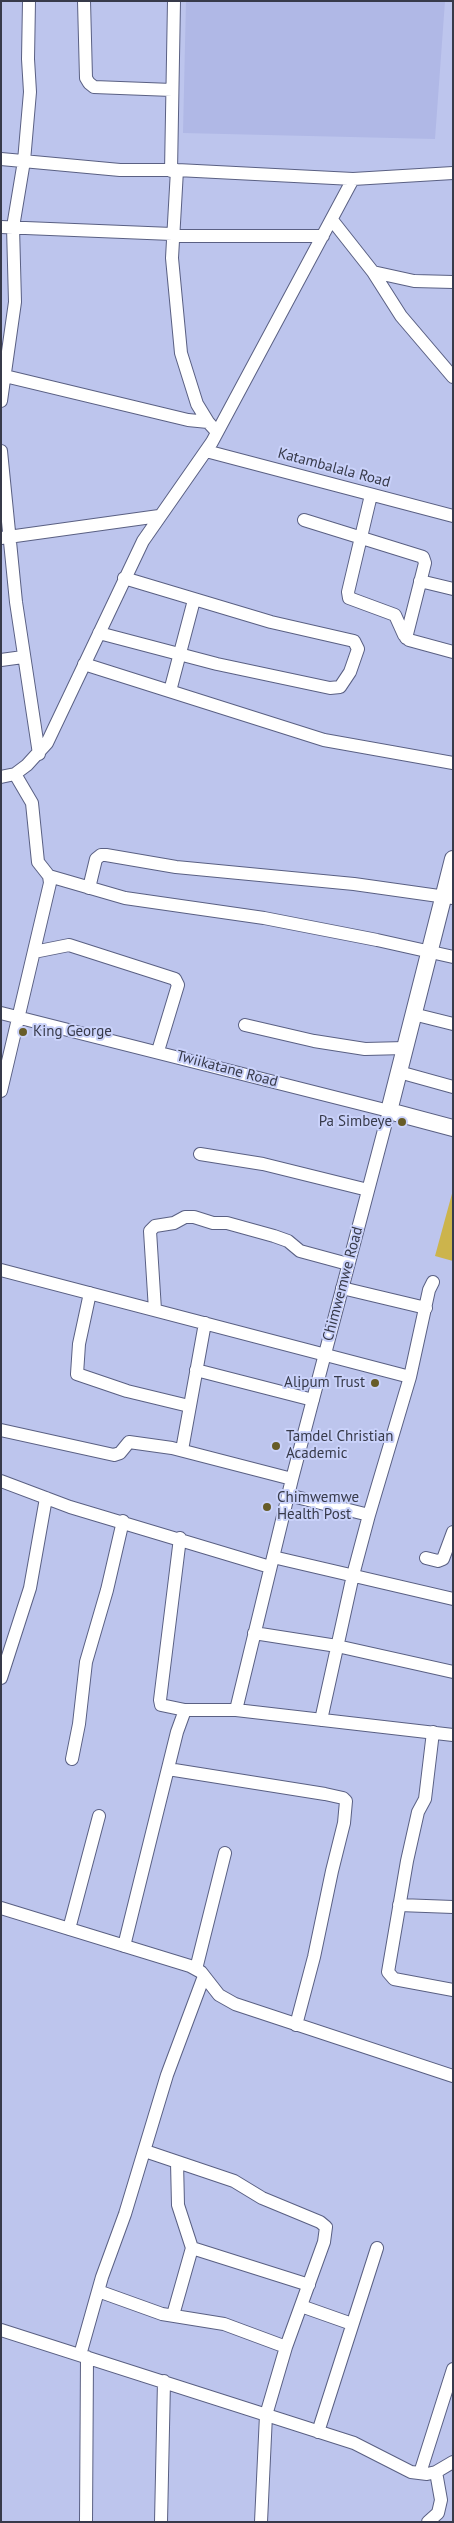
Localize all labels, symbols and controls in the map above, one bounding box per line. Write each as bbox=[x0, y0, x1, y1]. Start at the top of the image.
street label: Katambalala Road bbox=[276, 444, 392, 492]
place label: King George bbox=[33, 1023, 112, 1041]
marker: King George bbox=[17, 1026, 29, 1038]
street label: Twiikatane Road bbox=[174, 1047, 280, 1091]
place label: Pa Simbeye bbox=[319, 1113, 392, 1131]
marker: Pa Simbeye bbox=[396, 1116, 408, 1128]
street label: Chimwemwe Road bbox=[319, 1225, 367, 1343]
place label: Alipum Trust bbox=[284, 1374, 365, 1392]
marker: Alipum Trust bbox=[369, 1377, 381, 1389]
place label: Tamdel Christian Academic bbox=[286, 1428, 393, 1463]
marker: Tamdel Christian Academic bbox=[270, 1440, 282, 1452]
place label: Chimwemwe Health Post bbox=[277, 1489, 359, 1524]
marker: Chimwemwe Health Post bbox=[261, 1501, 273, 1513]

